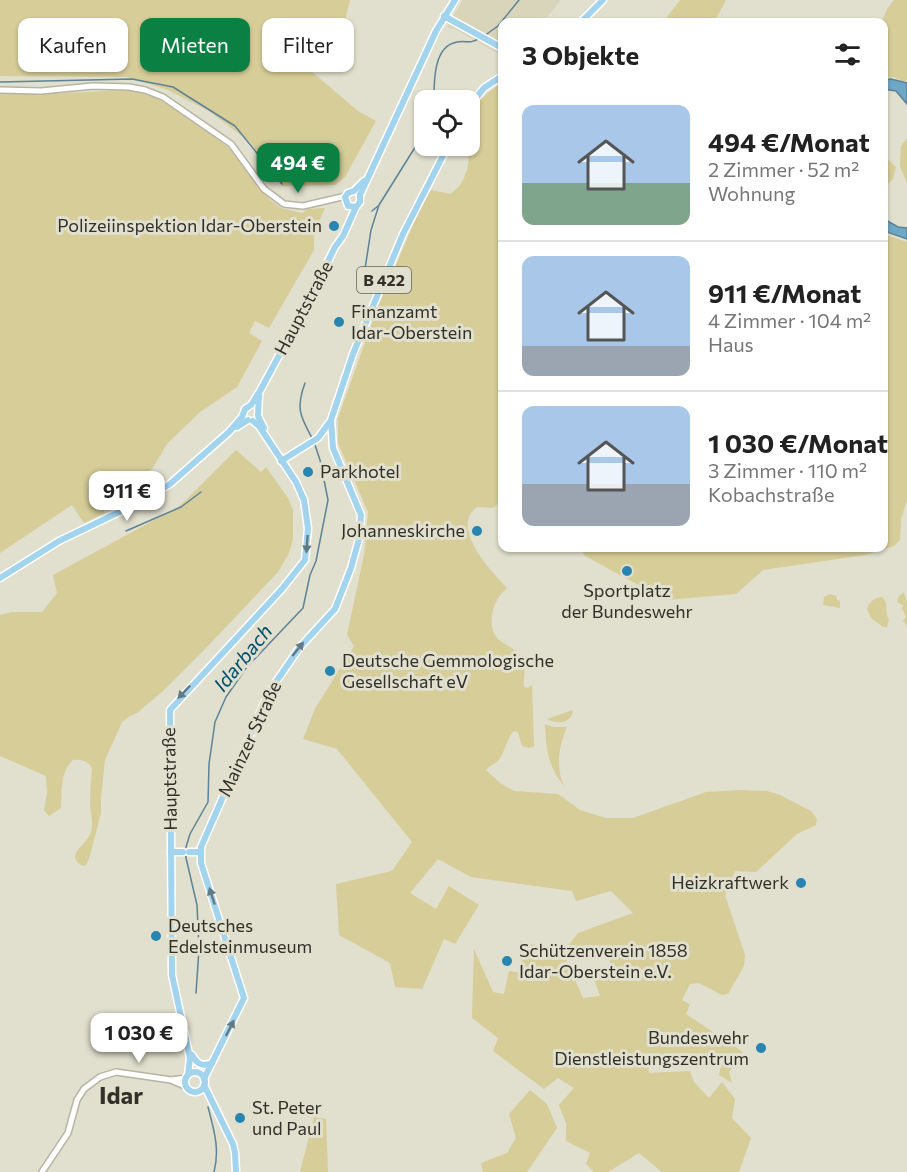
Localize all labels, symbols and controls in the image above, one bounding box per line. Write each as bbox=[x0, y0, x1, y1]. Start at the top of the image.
chip: Kaufen bbox=[18, 18, 128, 72]
chip: Mieten bbox=[140, 18, 250, 72]
chip: Filter bbox=[262, 18, 354, 72]
icon: filters bbox=[831, 38, 864, 71]
text: 3 Objekte bbox=[522, 39, 639, 70]
map controls bbox=[414, 90, 480, 156]
button: locate bbox=[414, 90, 480, 156]
text: 494 €/Monat bbox=[708, 126, 870, 157]
icon: home bbox=[570, 129, 642, 201]
pin: 494 € bbox=[256, 143, 340, 194]
text: 494 € bbox=[271, 150, 325, 174]
text: 2 Zimmer · 52 m² bbox=[708, 157, 859, 181]
text: Wohnung bbox=[708, 181, 795, 205]
place label: Polizeiinspektion Idar-Oberstein bbox=[57, 214, 322, 236]
marker: Polizeiinspektion Idar-Oberstein bbox=[327, 219, 341, 233]
street label: Hauptstraße bbox=[269, 257, 337, 358]
road number: B 422 bbox=[357, 267, 411, 293]
text: 911 €/Monat bbox=[708, 277, 861, 308]
icon: home bbox=[570, 280, 642, 352]
place label: Finanzamt Idar-Oberstein bbox=[351, 300, 472, 343]
text: 4 Zimmer · 104 m² bbox=[708, 308, 871, 332]
marker: Finanzamt Idar-Oberstein bbox=[332, 315, 346, 329]
text: Haus bbox=[708, 332, 754, 356]
text: 1 030 €/Monat bbox=[708, 427, 888, 458]
icon: home bbox=[570, 430, 642, 502]
text: 3 Zimmer · 110 m² bbox=[708, 458, 867, 482]
place label: Parkhotel bbox=[320, 460, 400, 482]
marker: Parkhotel bbox=[301, 465, 315, 479]
pin: 911 € bbox=[85, 471, 169, 522]
text: 911 € bbox=[103, 478, 151, 502]
text: Kobachstraße bbox=[708, 482, 834, 506]
place label: Johanneskirche bbox=[341, 519, 465, 541]
marker: Johanneskirche bbox=[470, 524, 484, 538]
one-way arrow bbox=[302, 535, 312, 554]
marker: Sportplatz der Bundeswehr bbox=[620, 564, 634, 578]
place label: Sportplatz der Bundeswehr bbox=[561, 579, 693, 622]
water label: Idarbach bbox=[208, 619, 276, 696]
one-way arrow bbox=[292, 642, 304, 657]
place label: Deutsche Gemmologische Gesellschaft eV bbox=[342, 649, 554, 692]
marker: Deutsche Gemmologische Gesellschaft eV bbox=[323, 664, 337, 678]
street label: Mainzer Straße bbox=[213, 677, 285, 800]
one-way arrow bbox=[178, 685, 192, 699]
street label: Hauptstraße bbox=[157, 727, 181, 831]
place label: Heizkraftwerk bbox=[671, 871, 789, 893]
marker: Heizkraftwerk bbox=[794, 876, 808, 890]
one-way arrow bbox=[207, 887, 216, 905]
place label: Deutsches Edelsteinmuseum bbox=[168, 914, 312, 957]
marker: Deutsches Edelsteinmuseum bbox=[149, 929, 163, 943]
place label: Schützenverein 1858 Idar-Oberstein e.V. bbox=[519, 939, 688, 982]
marker: Schützenverein 1858 Idar-Oberstein e.V. bbox=[500, 954, 514, 968]
pin: 1 030 € bbox=[84, 1013, 194, 1064]
one-way arrow bbox=[224, 1019, 234, 1037]
text: 1 030 € bbox=[105, 1020, 173, 1044]
place label: Bundeswehr Dienstleistungszentrum bbox=[554, 1026, 749, 1069]
marker: Bundeswehr Dienstleistungszentrum bbox=[754, 1041, 768, 1055]
district label: Idar bbox=[99, 1080, 143, 1109]
place label: St. Peter und Paul bbox=[252, 1096, 322, 1139]
marker: St. Peter und Paul bbox=[233, 1111, 247, 1125]

